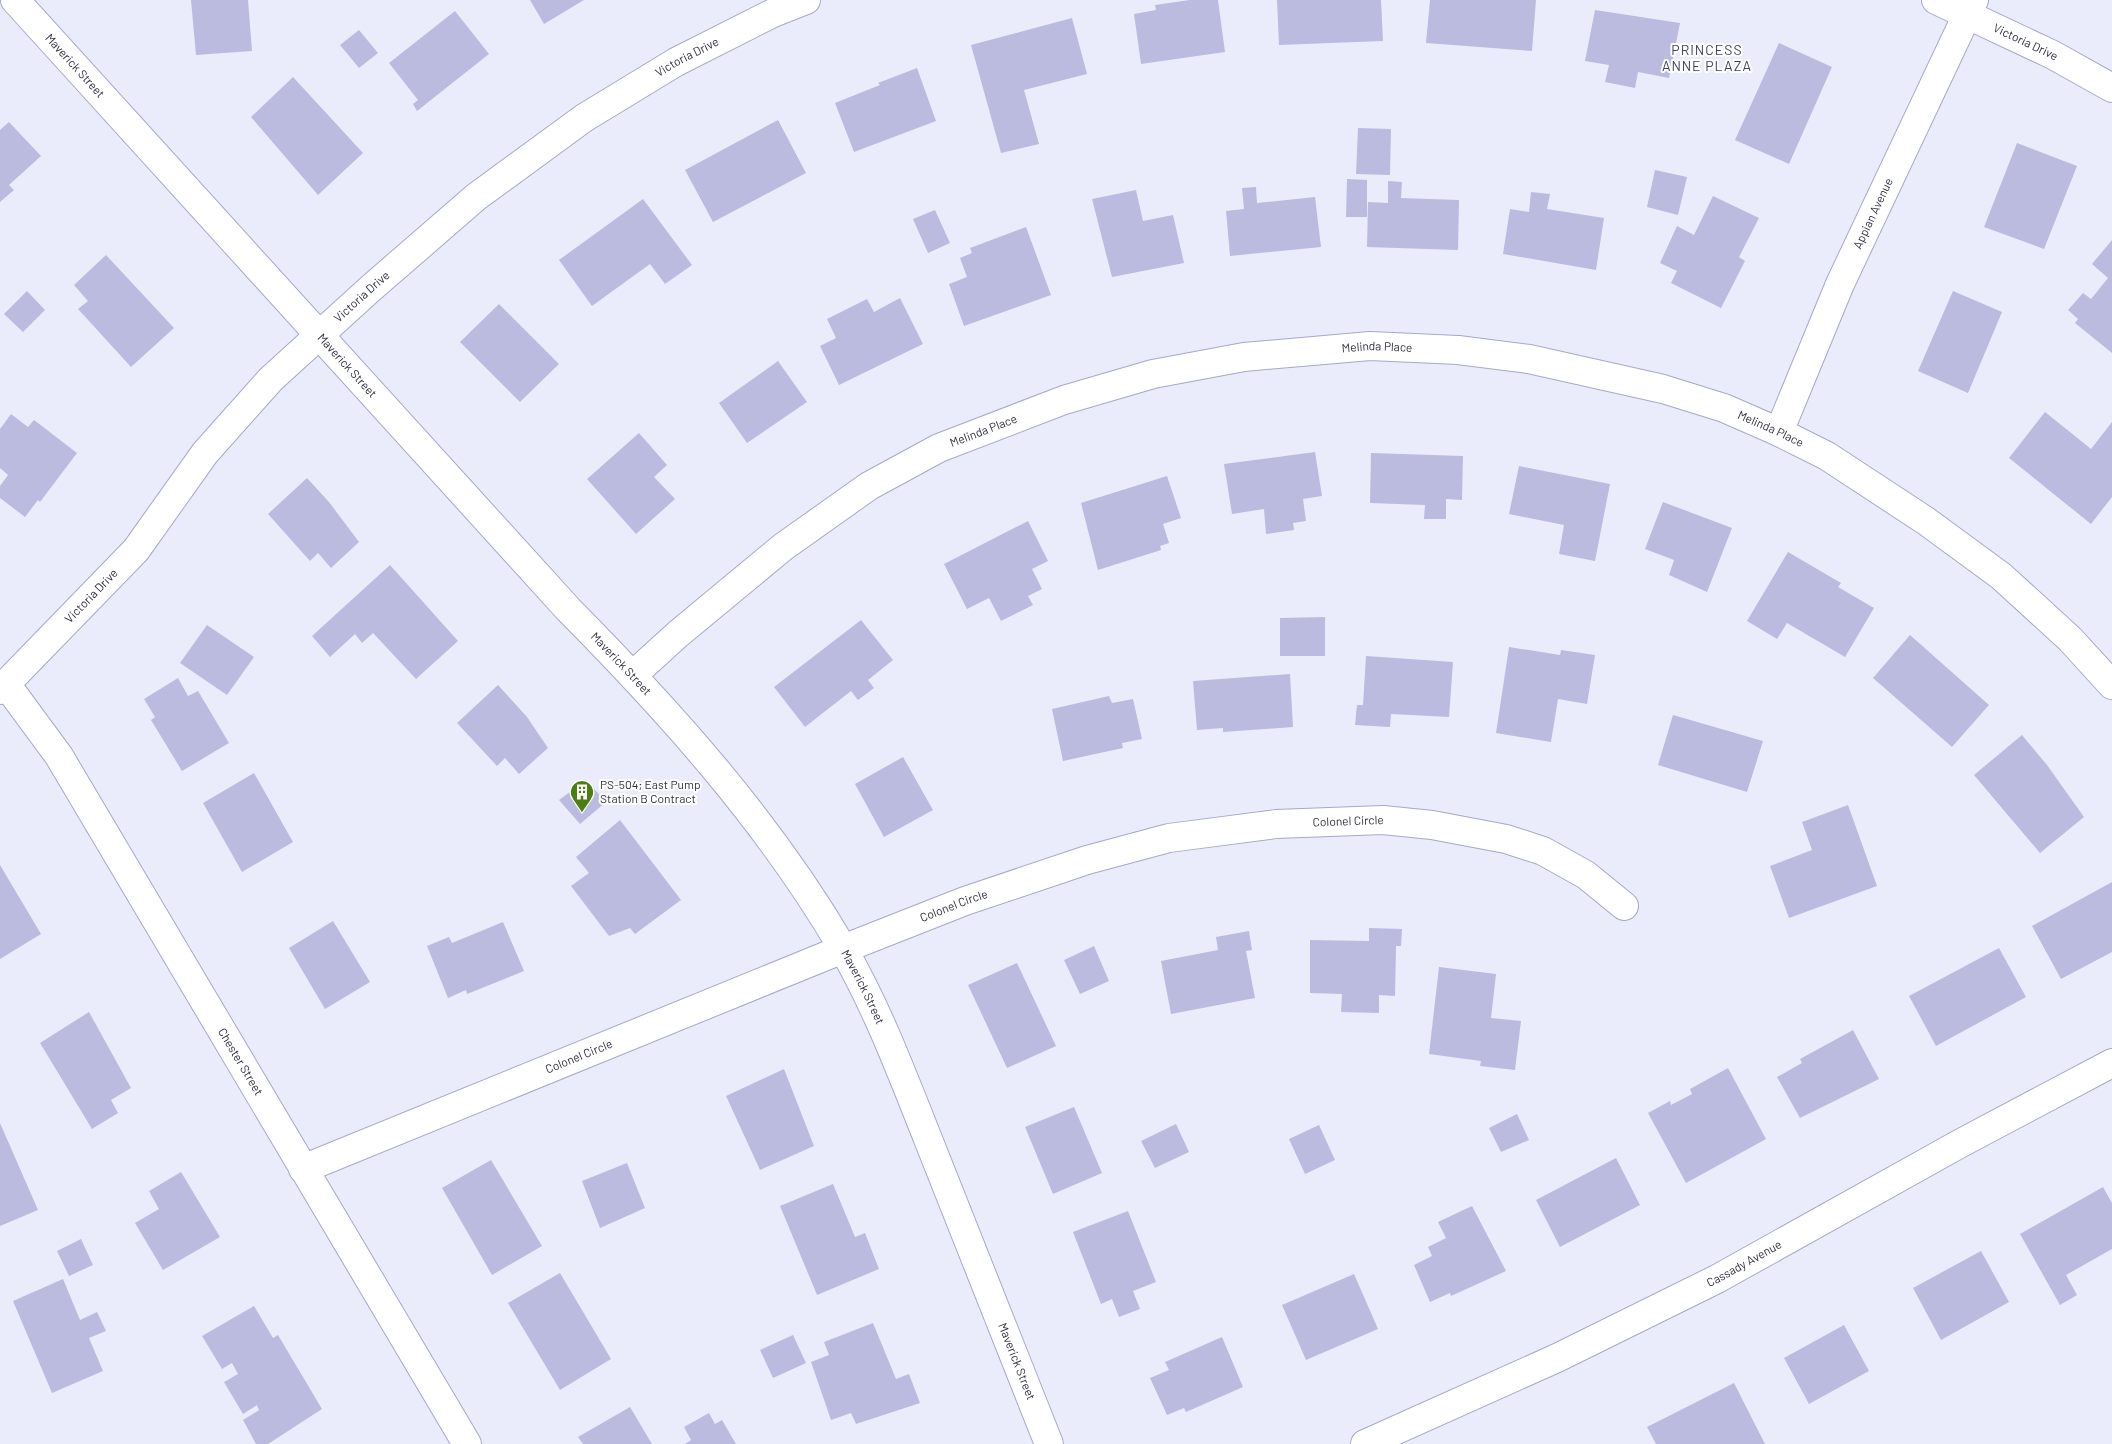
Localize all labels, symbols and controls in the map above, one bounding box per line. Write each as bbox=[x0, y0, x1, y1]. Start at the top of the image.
street label: Victoria Drive bbox=[1991, 20, 2061, 63]
street label: Maverick Street bbox=[43, 30, 108, 100]
street label: Victoria Drive bbox=[652, 34, 721, 79]
district label: PRINCESS ANNE PLAZA bbox=[1662, 41, 1752, 74]
street label: Appian Avenue bbox=[1850, 175, 1895, 251]
street label: Victoria Drive bbox=[330, 267, 392, 324]
street label: Maverick Street bbox=[315, 330, 380, 400]
street label: Melinda Place bbox=[1341, 338, 1413, 354]
street label: Melinda Place bbox=[1736, 407, 1806, 449]
street label: Melinda Place bbox=[948, 411, 1019, 449]
street label: Victoria Drive bbox=[61, 565, 120, 625]
street label: Maverick Street bbox=[589, 629, 655, 698]
place label: PS-504; East Pump Station B Contract bbox=[600, 777, 701, 805]
building icon: PS-504; East Pump Station B Contract bbox=[569, 779, 595, 813]
street label: Colonel Circle bbox=[1312, 812, 1384, 829]
street label: Colonel Circle bbox=[918, 886, 989, 924]
street label: Maverick Street bbox=[839, 947, 888, 1026]
street label: Chester Street bbox=[216, 1025, 267, 1098]
street label: Colonel Circle bbox=[543, 1036, 614, 1076]
street label: Cassady Avenue bbox=[1704, 1236, 1784, 1289]
street label: Maverick Street bbox=[996, 1321, 1039, 1402]

